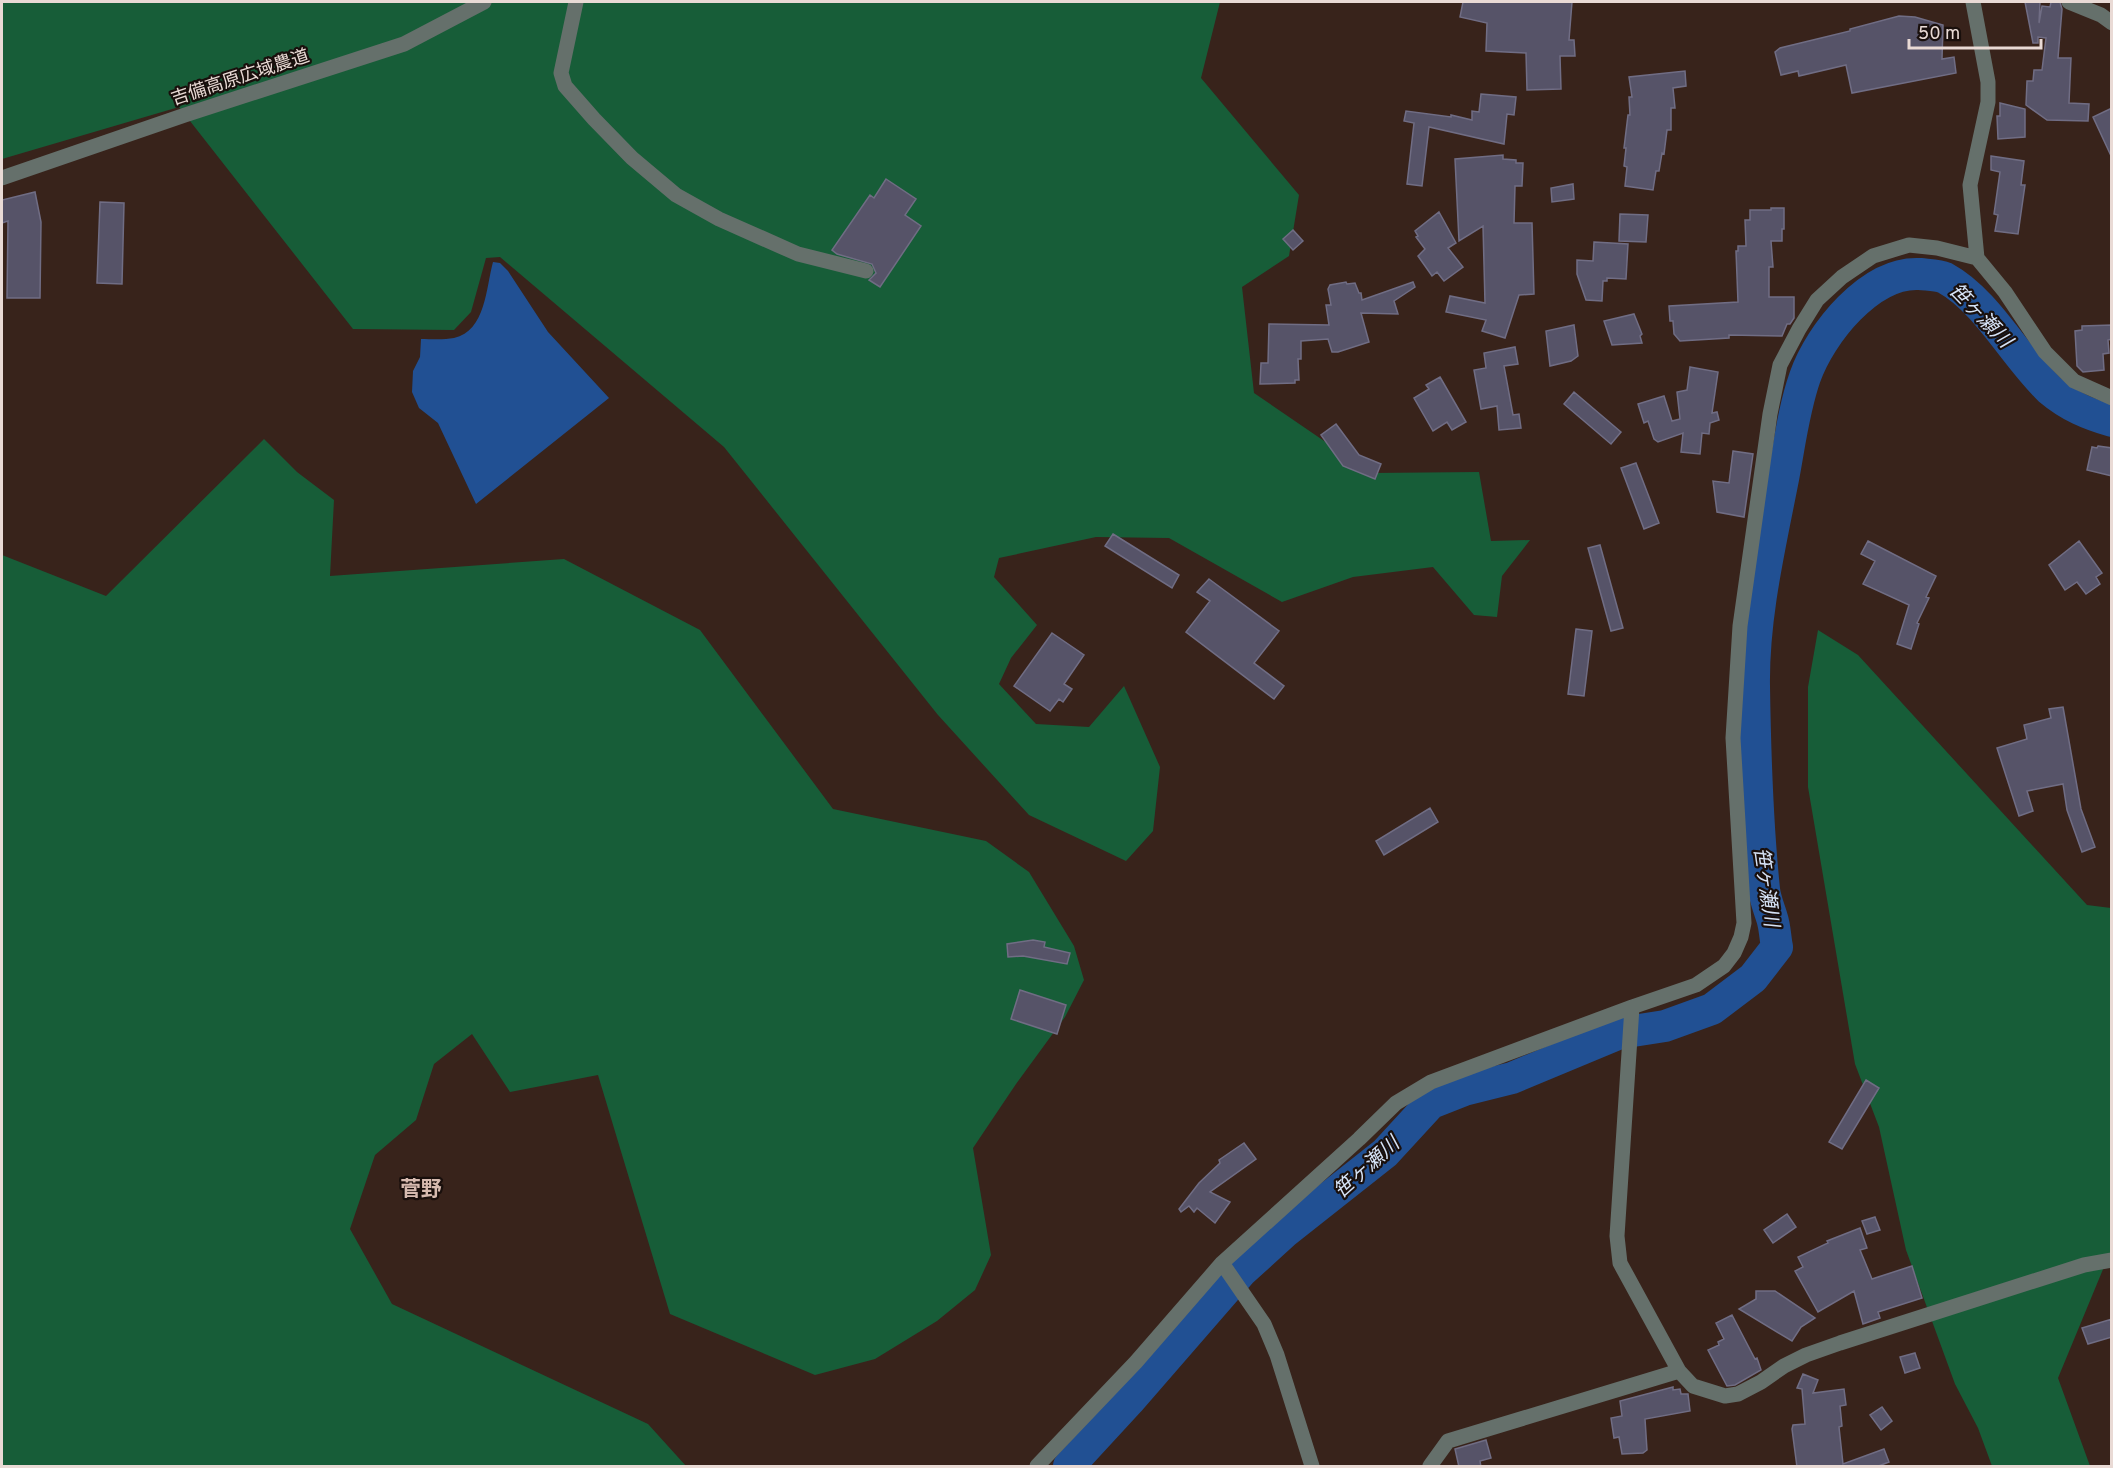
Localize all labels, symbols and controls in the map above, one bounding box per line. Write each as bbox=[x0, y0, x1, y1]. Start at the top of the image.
scale bar bbox=[1909, 12, 2041, 50]
text: 50 m bbox=[1918, 23, 1960, 46]
street label: 吉備高原広域農道 bbox=[168, 45, 312, 112]
water label: 笹ヶ瀬川 bbox=[1942, 279, 2018, 356]
water label: 笹ヶ瀬川 bbox=[1747, 846, 1784, 931]
water label: 笹ヶ瀬川 bbox=[1329, 1131, 1407, 1205]
district label: 菅野 bbox=[400, 1177, 442, 1204]

